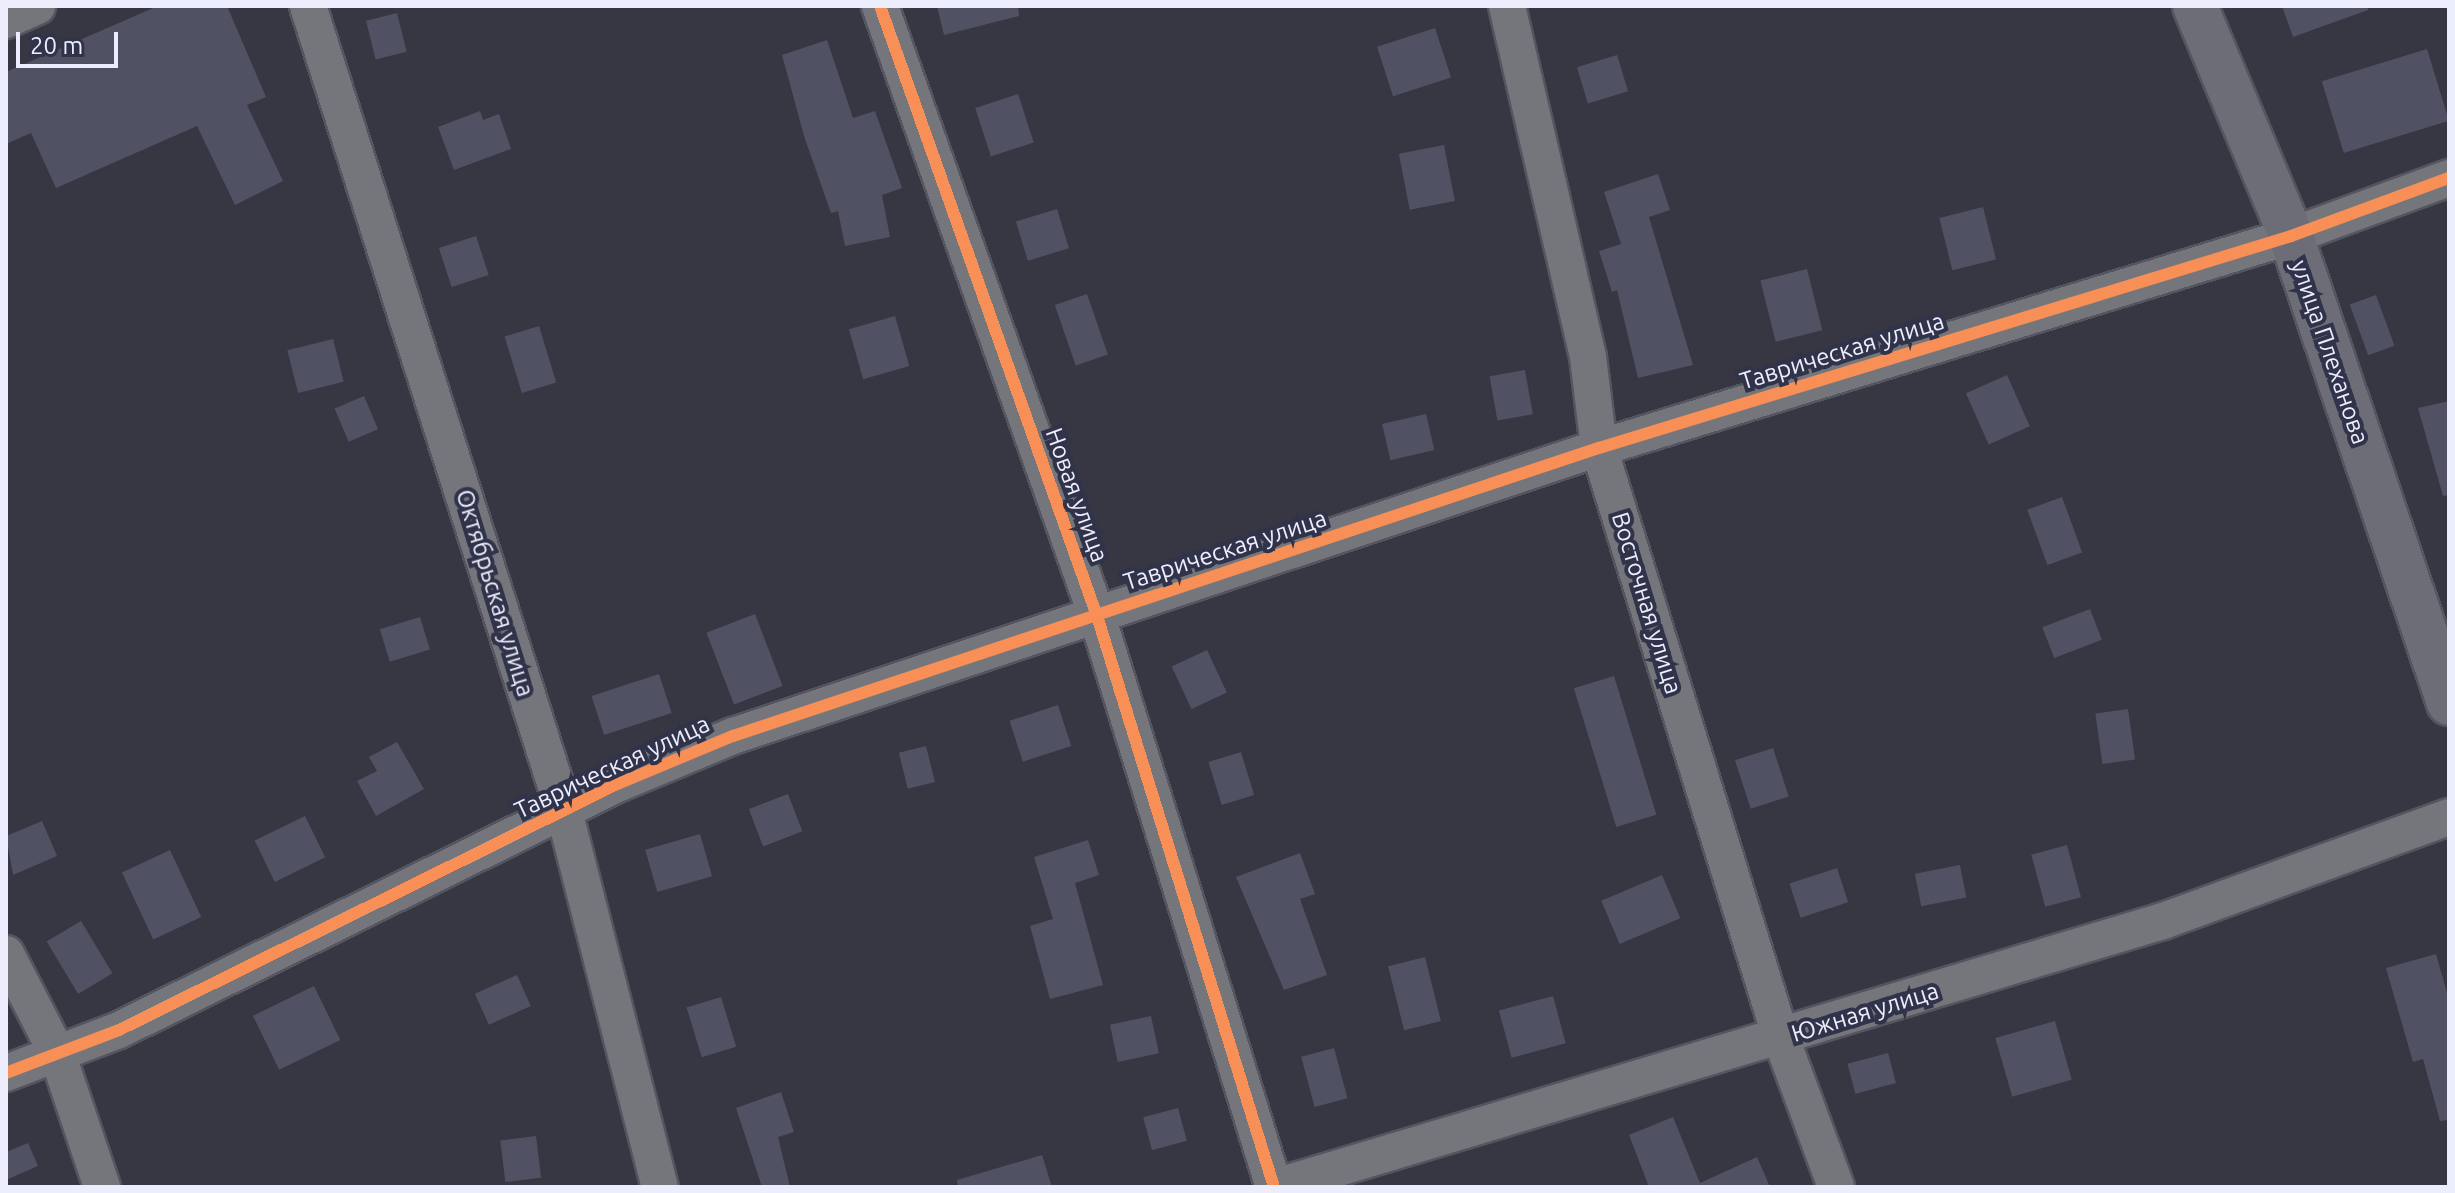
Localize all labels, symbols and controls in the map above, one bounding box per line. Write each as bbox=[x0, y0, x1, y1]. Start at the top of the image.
scale bar bbox=[20, 16, 122, 66]
text: 20 m bbox=[30, 32, 83, 59]
street label: улица Плеханова bbox=[2285, 256, 2375, 448]
street label: Таврическая улица bbox=[1736, 306, 1948, 396]
street label: Новая улица bbox=[1039, 424, 1115, 566]
street label: Октябрьская улица bbox=[450, 486, 540, 700]
street label: Таврическая улица bbox=[1120, 504, 1330, 596]
street label: Восточная улица bbox=[1606, 509, 1688, 697]
street label: Таврическая улица bbox=[510, 709, 714, 825]
street label: Южная улица bbox=[1788, 976, 1942, 1048]

